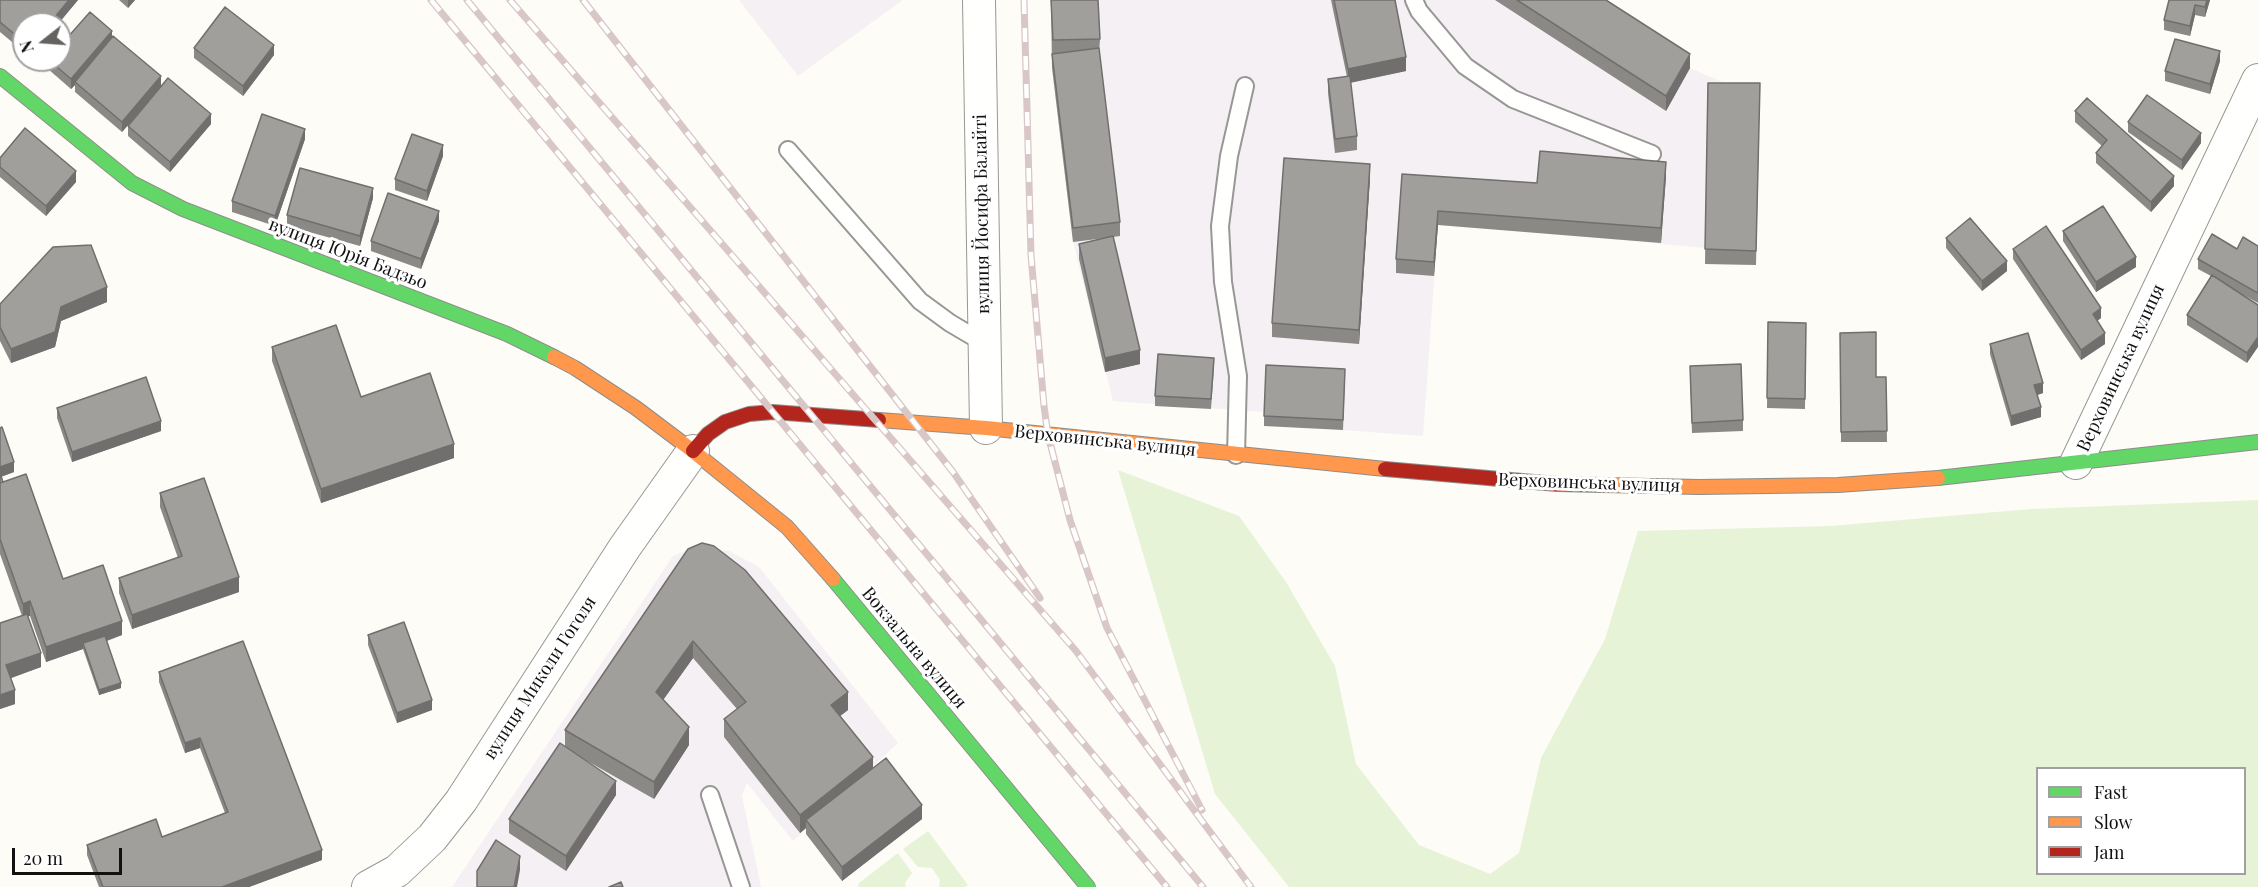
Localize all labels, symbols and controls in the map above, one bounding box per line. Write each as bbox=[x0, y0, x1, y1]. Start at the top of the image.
north arrow bbox=[12, 12, 72, 72]
text: N bbox=[14, 38, 38, 55]
street label: вулиця Йосифа Балайті bbox=[969, 114, 995, 314]
street label: вулиця Юрія Бадзьо bbox=[266, 214, 430, 294]
street label: Верховинська вулиця bbox=[2073, 281, 2169, 455]
street label: Верховинська вулиця bbox=[1013, 421, 1197, 461]
street label: Верховинська вулиця bbox=[1498, 469, 1680, 497]
street label: Вокзальна вулиця bbox=[857, 583, 971, 713]
street label: вулиця Миколи Гоголя bbox=[479, 592, 601, 764]
legend bbox=[2036, 767, 2246, 875]
text: Fast bbox=[2094, 780, 2127, 804]
text: Slow bbox=[2094, 810, 2132, 834]
scale bar bbox=[15, 836, 124, 874]
text: Jam bbox=[2094, 840, 2124, 864]
text: 20 m bbox=[23, 846, 63, 870]

